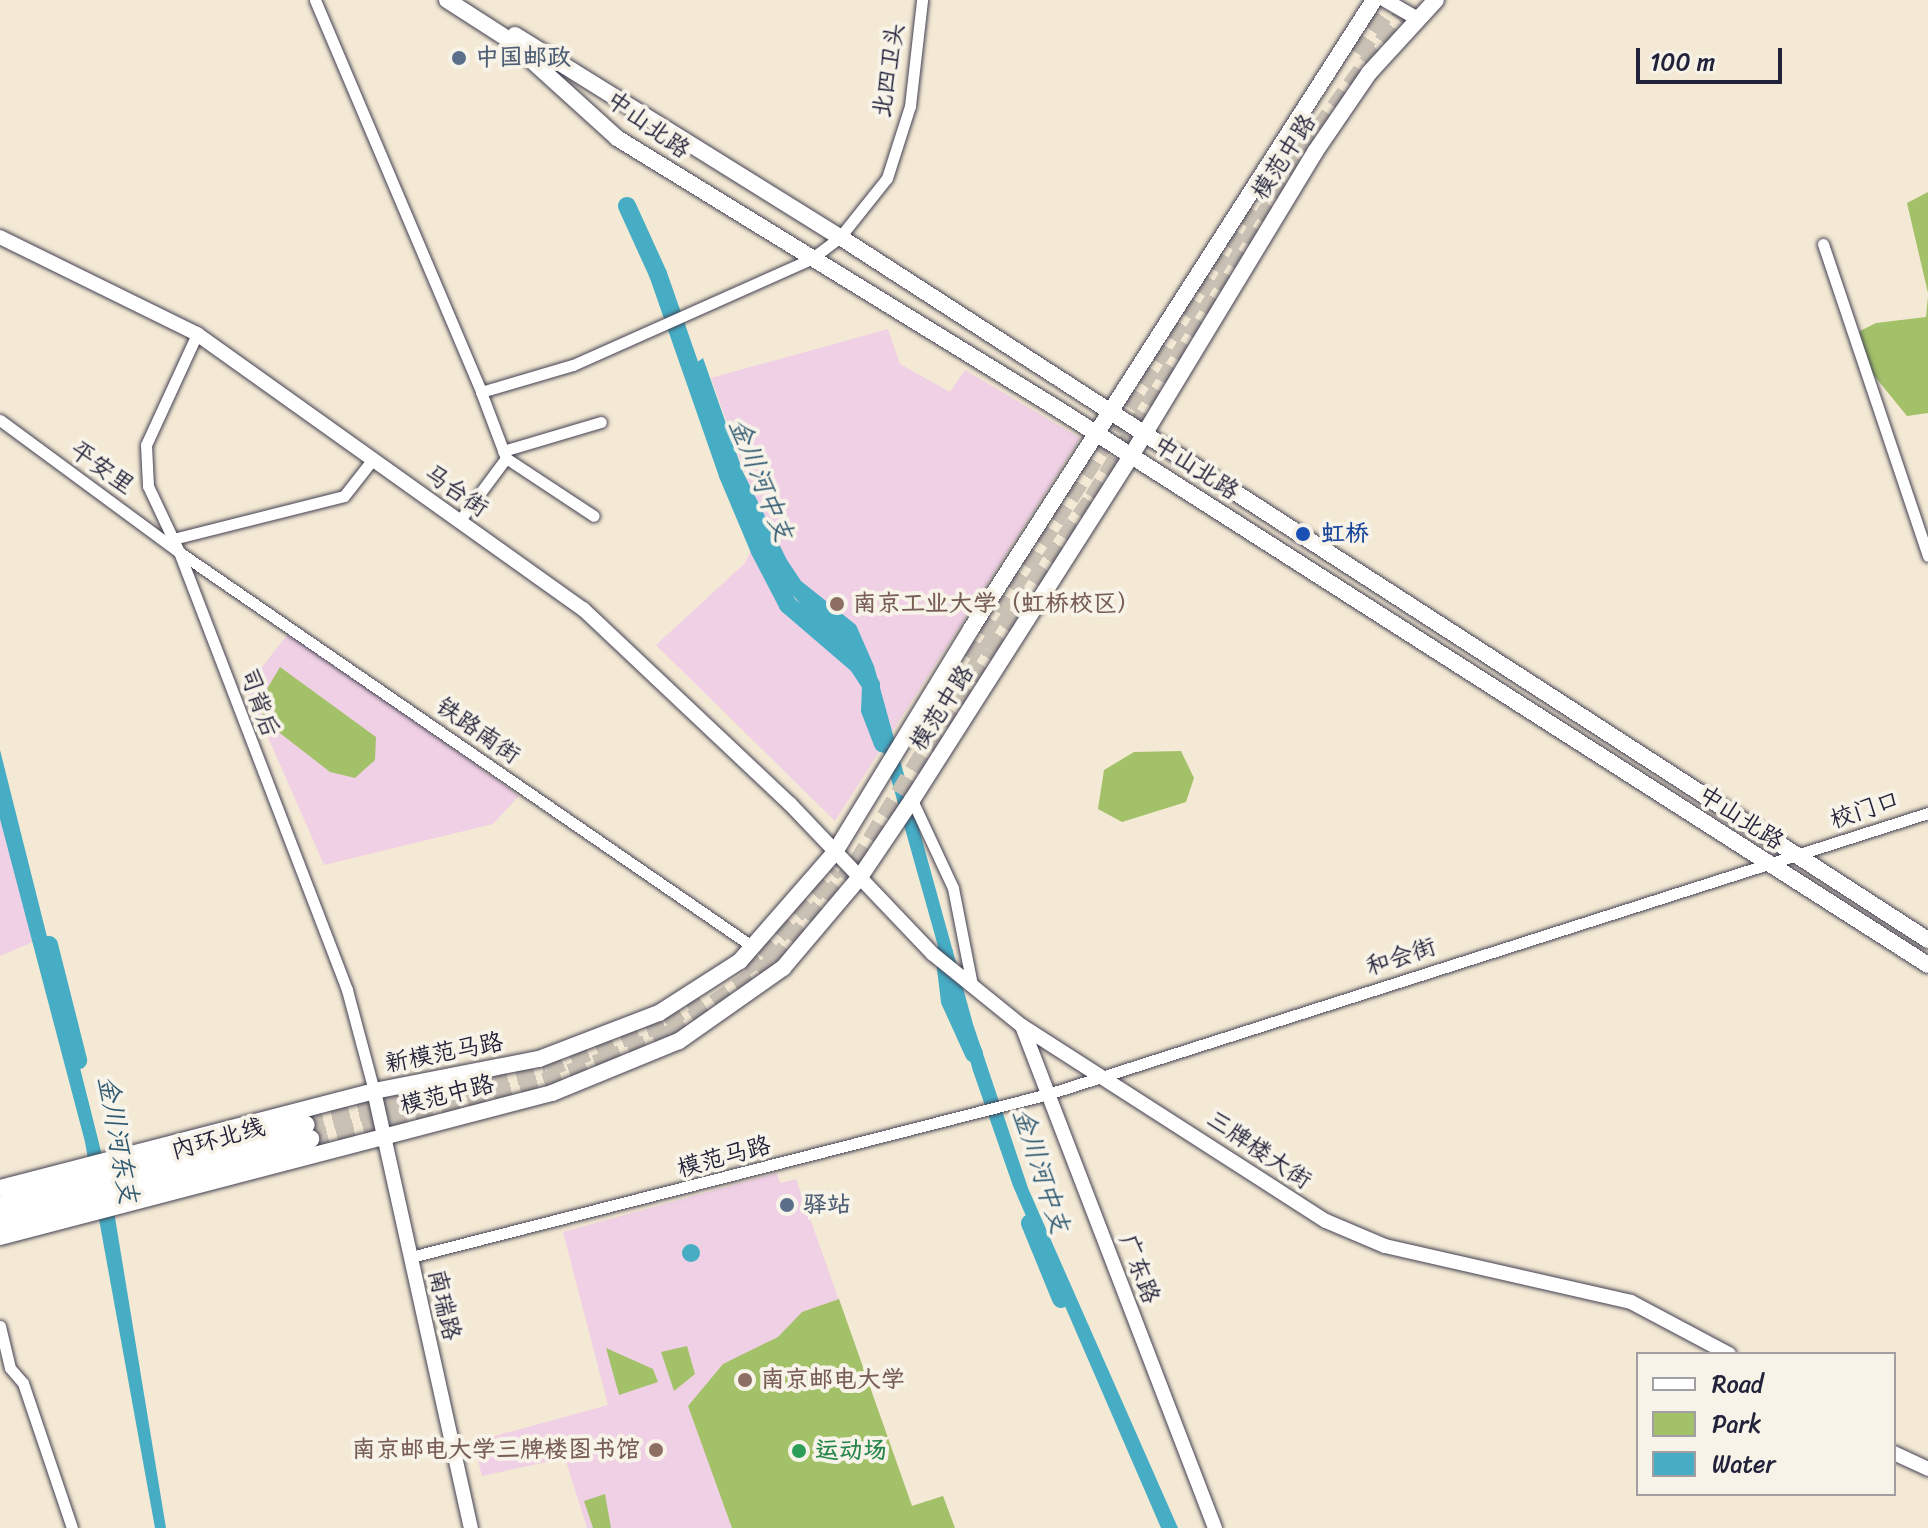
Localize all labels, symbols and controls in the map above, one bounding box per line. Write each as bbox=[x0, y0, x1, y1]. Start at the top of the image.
street label: 北四卫头 bbox=[867, 20, 911, 120]
scale bar bbox=[1640, 32, 1786, 82]
text: 100 m bbox=[1650, 41, 1715, 83]
place label: 中国邮政 bbox=[475, 44, 571, 72]
marker: 中国邮政 bbox=[450, 49, 468, 67]
street label: 中山北路 bbox=[601, 85, 695, 165]
street label: 模范中路 bbox=[1246, 109, 1322, 205]
water label: 金川河中支 bbox=[722, 414, 800, 546]
street label: 中山北路 bbox=[1148, 430, 1244, 506]
street label: 平安里 bbox=[64, 435, 140, 501]
street label: 马台街 bbox=[418, 459, 494, 523]
place label: 虹桥 bbox=[1321, 520, 1369, 548]
marker: 虹桥 bbox=[1292, 523, 1314, 545]
place label: 南京工业大学（虹桥校区） bbox=[853, 590, 1141, 618]
marker: 南京工业大学（虹桥校区） bbox=[828, 595, 846, 613]
street label: 模范中路 bbox=[904, 660, 980, 756]
street label: 司背后 bbox=[233, 664, 285, 742]
street label: 铁路南街 bbox=[430, 692, 526, 770]
street label: 中山北路 bbox=[1693, 780, 1789, 856]
street label: 校门口 bbox=[1826, 785, 1904, 835]
street label: 和会街 bbox=[1362, 932, 1440, 982]
street label: 新模范马路 bbox=[382, 1027, 506, 1079]
street label: 模范中路 bbox=[397, 1069, 497, 1121]
water label: 金川河东支 bbox=[91, 1073, 145, 1207]
water label: 金川河中支 bbox=[1006, 1104, 1076, 1238]
street label: 三牌楼大街 bbox=[1201, 1105, 1317, 1195]
street label: 内环北线 bbox=[168, 1113, 268, 1165]
street label: 模范马路 bbox=[674, 1131, 774, 1183]
place label: 驿站 bbox=[803, 1191, 851, 1219]
marker: 驿站 bbox=[778, 1196, 796, 1214]
street label: 广东路 bbox=[1113, 1230, 1165, 1308]
street label: 南瑞路 bbox=[422, 1267, 466, 1343]
legend bbox=[1636, 1352, 1896, 1496]
text: Road bbox=[1712, 1363, 1763, 1405]
place label: 南京邮电大学 bbox=[761, 1366, 905, 1394]
marker: 南京邮电大学 bbox=[736, 1371, 754, 1389]
text: Park bbox=[1712, 1403, 1761, 1445]
place label: 南京邮电大学三牌楼图书馆 bbox=[352, 1436, 640, 1464]
place label: 运动场 bbox=[815, 1437, 887, 1465]
marker: 南京邮电大学三牌楼图书馆 bbox=[647, 1441, 665, 1459]
marker: 运动场 bbox=[790, 1442, 808, 1460]
text: Water bbox=[1712, 1443, 1775, 1485]

